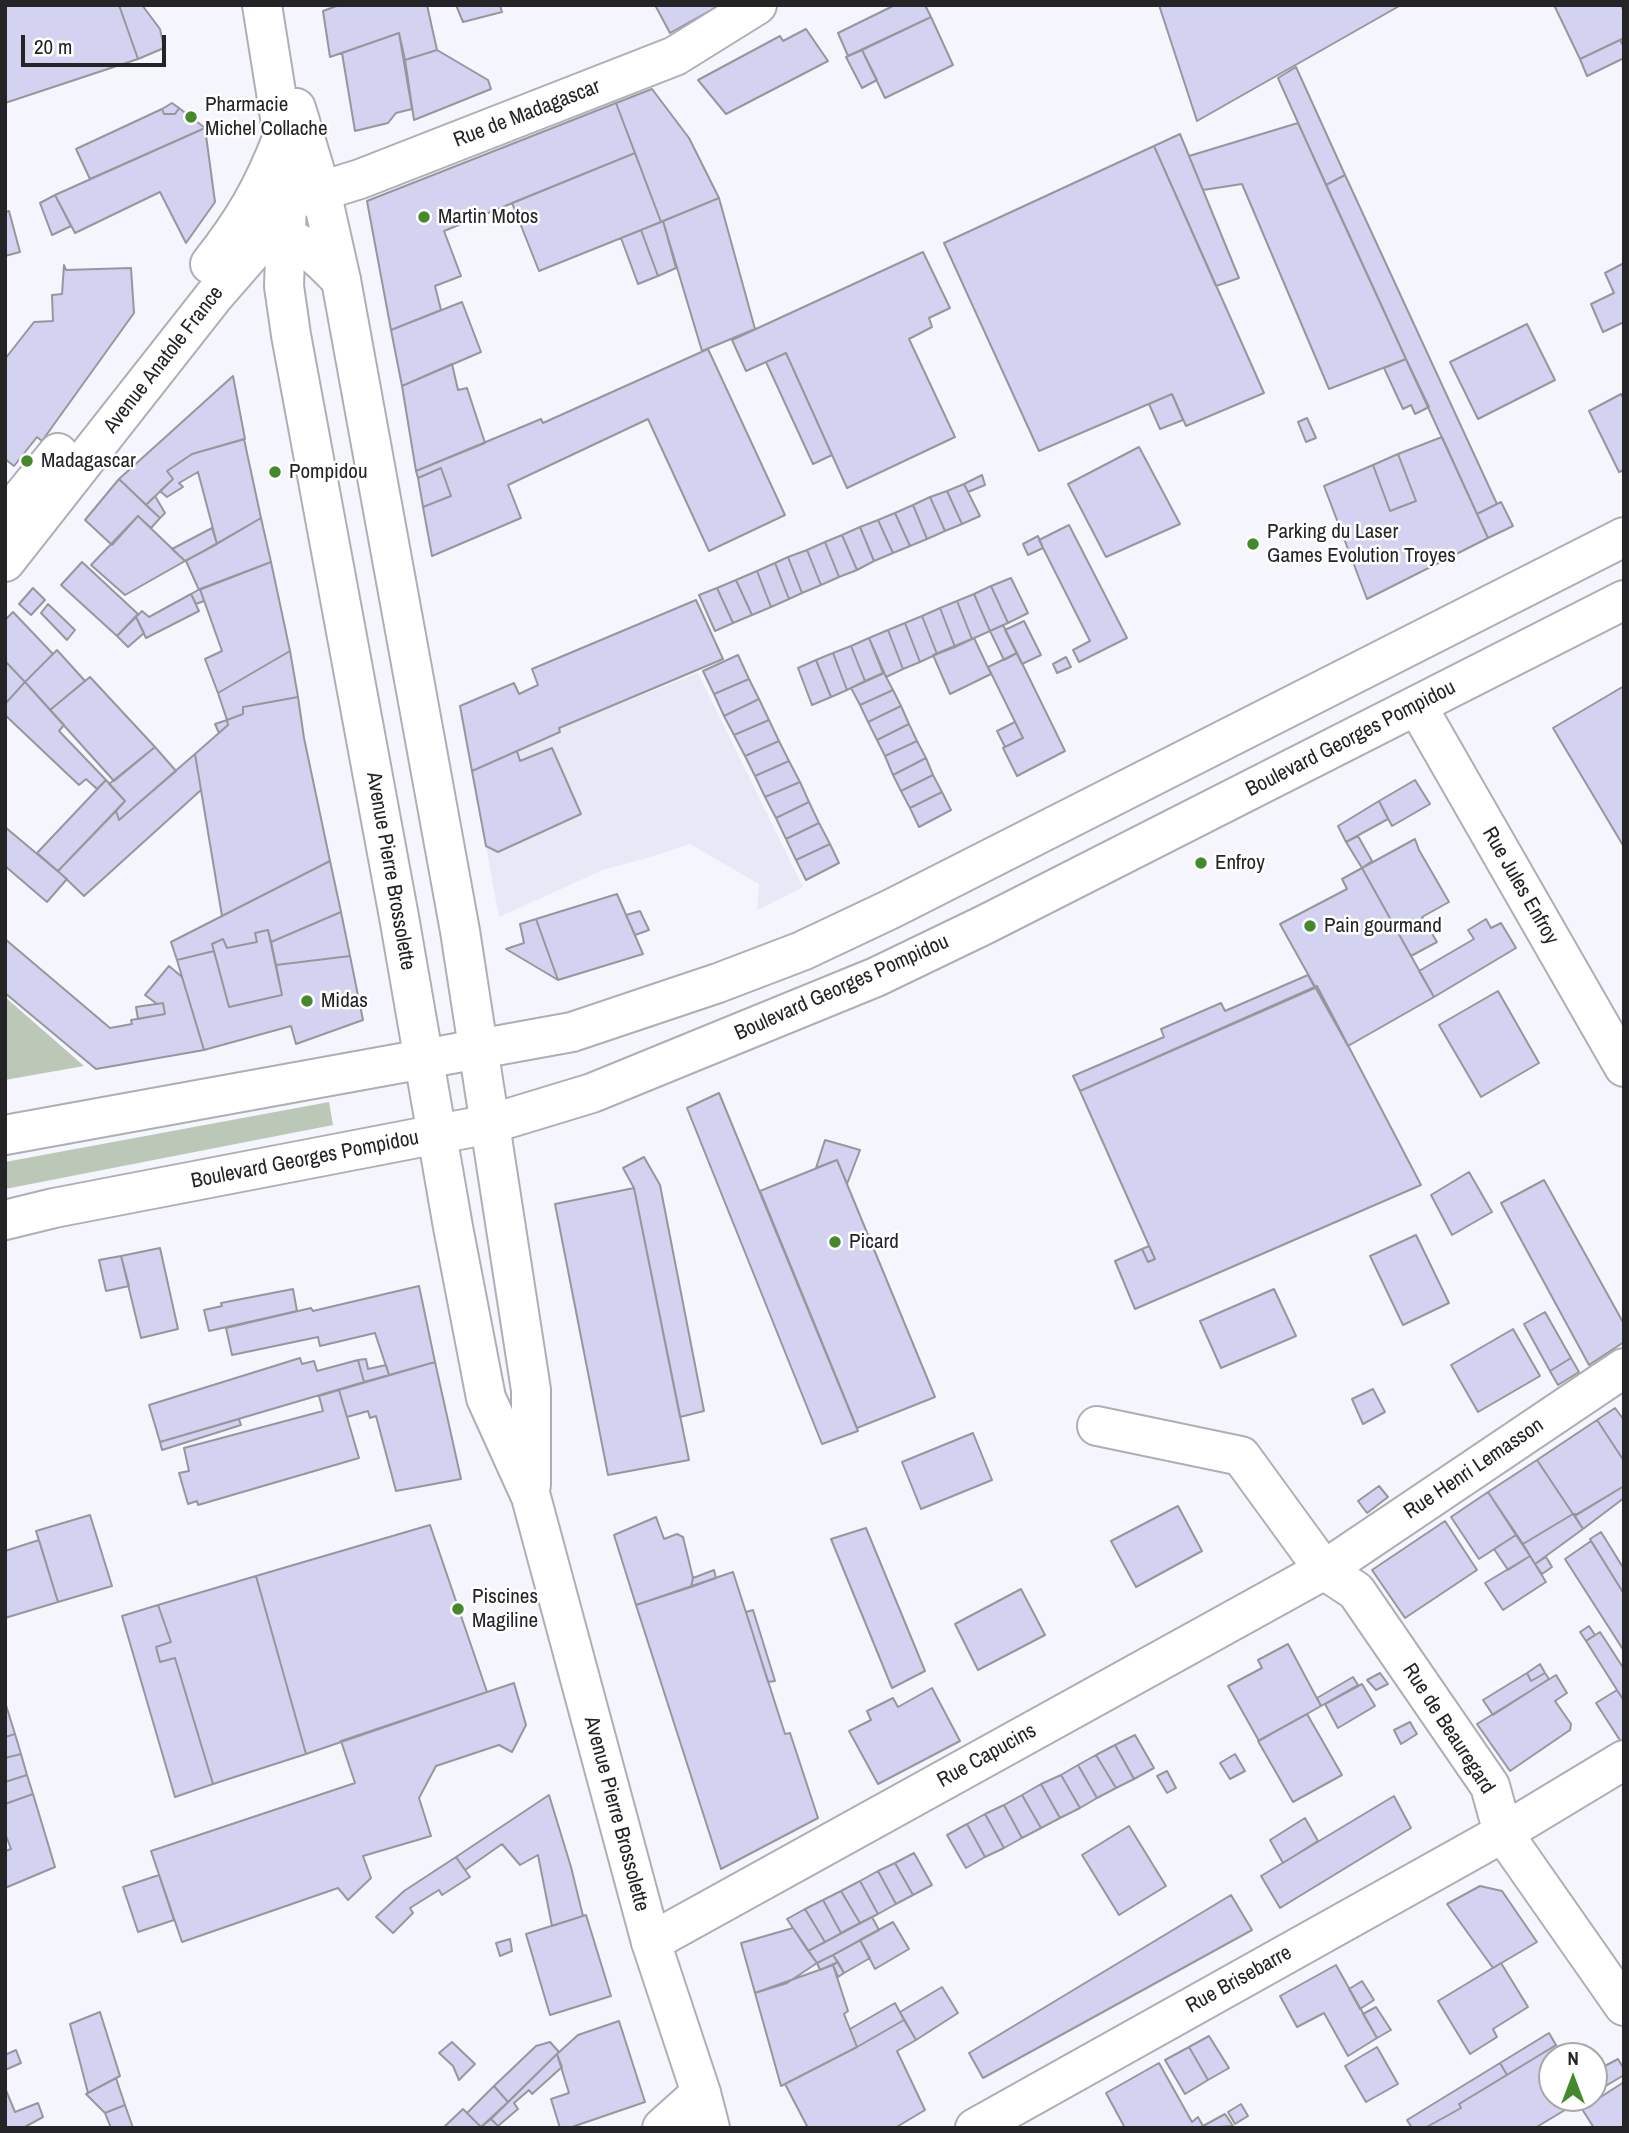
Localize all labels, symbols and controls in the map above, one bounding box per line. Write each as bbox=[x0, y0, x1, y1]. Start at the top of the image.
scale bar bbox=[24, 21, 170, 65]
text: 20 m bbox=[34, 32, 72, 61]
street label: Rue de Madagascar bbox=[450, 74, 604, 154]
place label: Pharmacie Michel Collache bbox=[205, 92, 327, 142]
marker: Pharmacie Michel Collache bbox=[183, 109, 199, 125]
place label: Martin Motos bbox=[438, 204, 538, 230]
marker: Martin Motos bbox=[416, 209, 432, 225]
street label: Avenue Anatole France bbox=[99, 281, 229, 439]
place label: Madagascar bbox=[41, 448, 136, 474]
marker: Madagascar bbox=[19, 453, 35, 469]
place label: Pompidou bbox=[289, 459, 367, 485]
marker: Pompidou bbox=[267, 464, 283, 480]
place label: Parking du Laser Games Evolution Troyes bbox=[1267, 519, 1456, 569]
marker: Parking du Laser Games Evolution Troyes bbox=[1245, 536, 1261, 552]
street label: Boulevard Georges Pompidou bbox=[1242, 675, 1460, 803]
street label: Avenue Pierre Brossolette bbox=[360, 770, 420, 972]
street label: Rue Jules Enfroy bbox=[1476, 823, 1564, 949]
place label: Enfroy bbox=[1215, 850, 1265, 876]
marker: Enfroy bbox=[1193, 855, 1209, 871]
place label: Pain gourmand bbox=[1324, 913, 1442, 939]
marker: Pain gourmand bbox=[1302, 918, 1318, 934]
street label: Boulevard Georges Pompidou bbox=[731, 929, 953, 1047]
place label: Midas bbox=[321, 988, 368, 1014]
marker: Midas bbox=[299, 993, 315, 1009]
street label: Boulevard Georges Pompidou bbox=[189, 1126, 421, 1194]
place label: Picard bbox=[849, 1229, 899, 1255]
marker: Picard bbox=[827, 1234, 843, 1250]
street label: Rue Henri Lemasson bbox=[1400, 1413, 1548, 1525]
place label: Piscines Magiline bbox=[472, 1584, 538, 1634]
marker: Piscines Magiline bbox=[450, 1601, 466, 1617]
street label: Rue de Beauregard bbox=[1397, 1659, 1499, 1799]
street label: Avenue Pierre Brossolette bbox=[578, 1714, 654, 1914]
street label: Rue Capucins bbox=[933, 1719, 1041, 1793]
street label: Rue Brisebarre bbox=[1182, 1941, 1296, 2019]
north arrow bbox=[1538, 2042, 1608, 2112]
text: N bbox=[1567, 2045, 1579, 2071]

